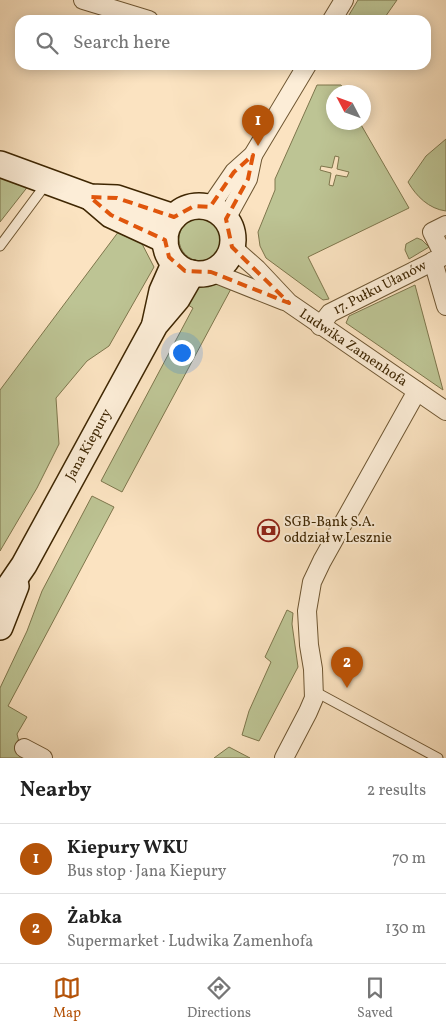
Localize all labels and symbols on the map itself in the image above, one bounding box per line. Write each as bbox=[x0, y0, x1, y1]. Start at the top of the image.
north arrow bbox=[326, 85, 371, 130]
pin: 1 bbox=[242, 105, 274, 146]
street label: 17. Pułku Ułanów bbox=[330, 256, 430, 320]
street label: Ludwika Zamenhofa bbox=[295, 305, 411, 391]
your location bbox=[169, 340, 195, 366]
street label: Jana Kiepury bbox=[61, 405, 117, 484]
place label: SGB-Bank S.A. oddział w Lesznie bbox=[284, 513, 392, 548]
bank icon: SGB-Bank S.A. oddział w Lesznie bbox=[256, 518, 280, 542]
pin: 2 bbox=[331, 647, 363, 688]

